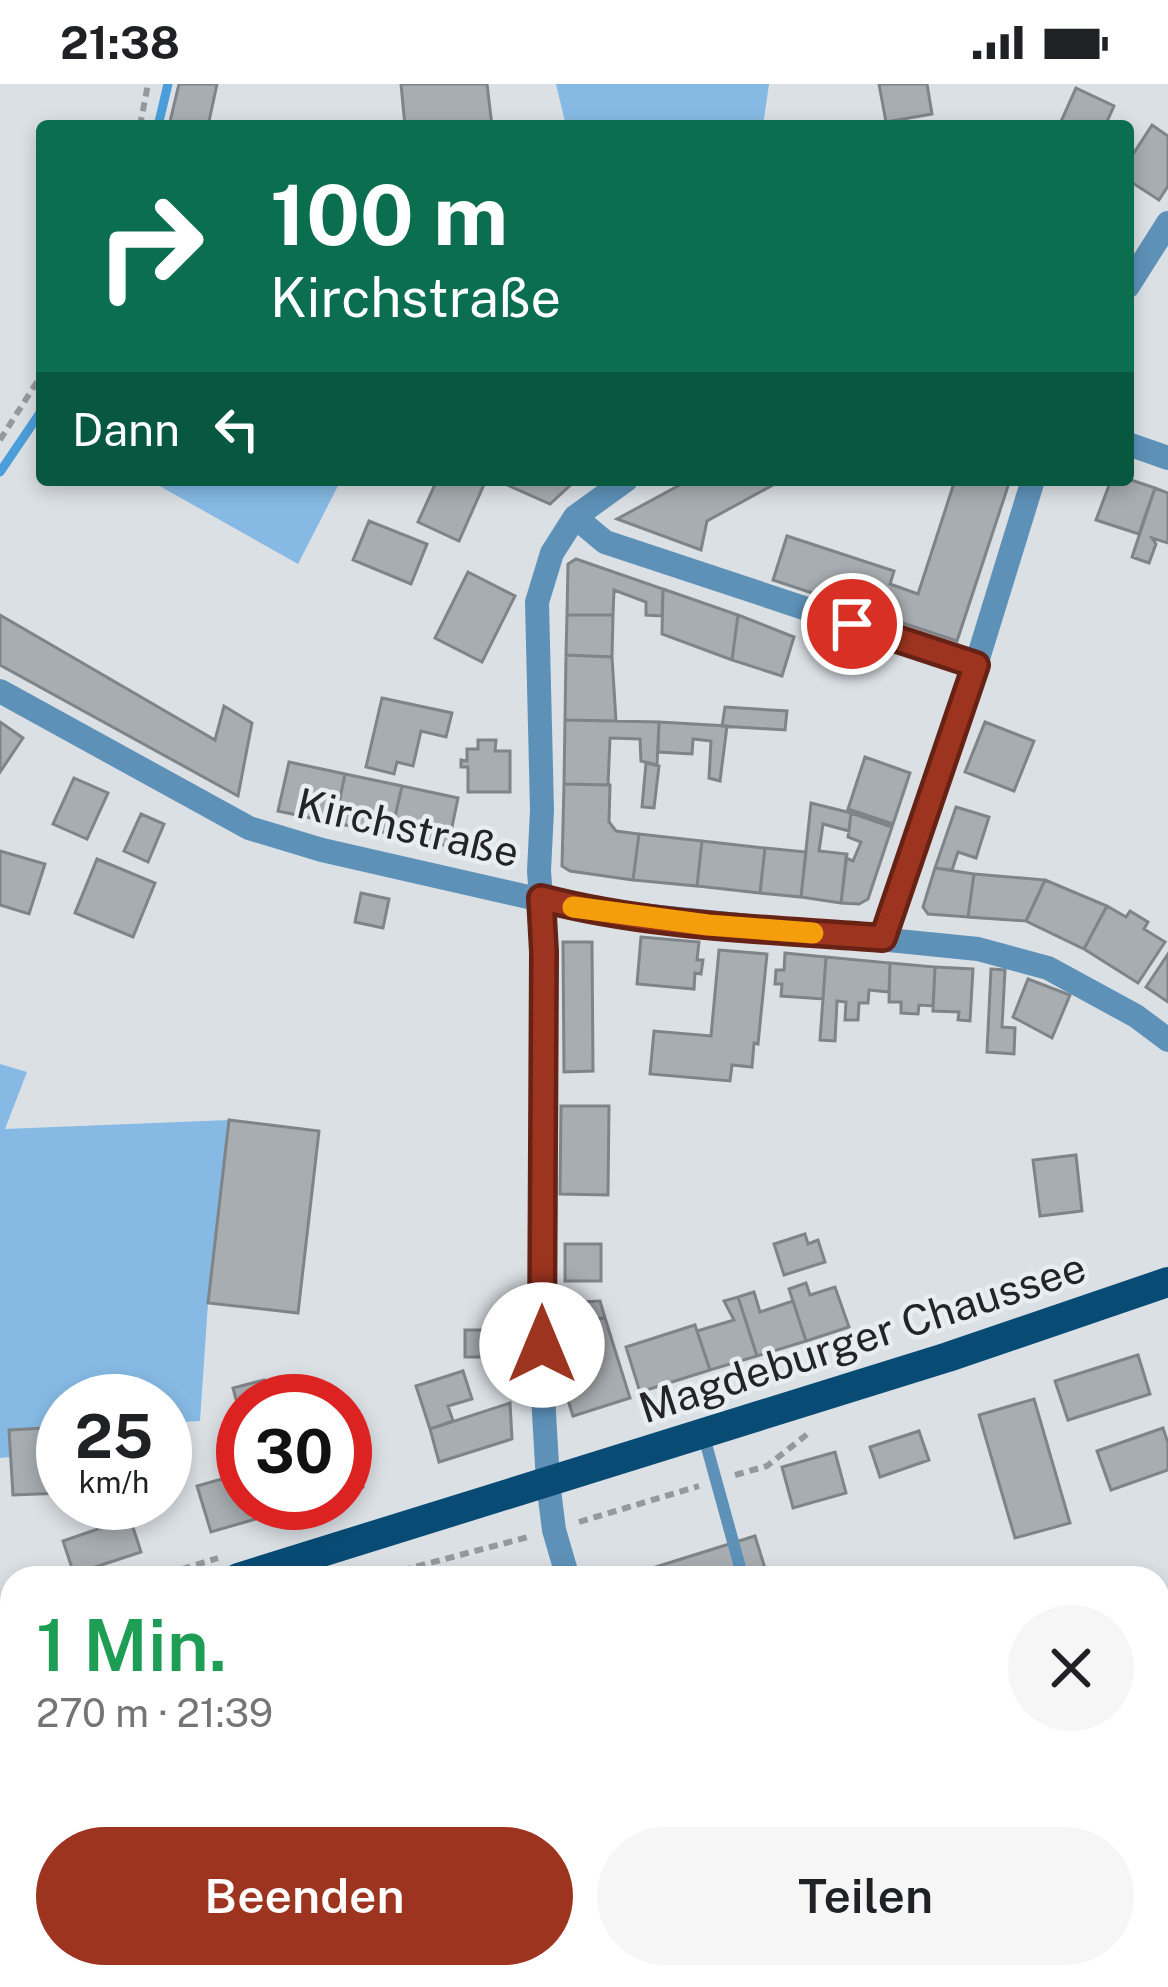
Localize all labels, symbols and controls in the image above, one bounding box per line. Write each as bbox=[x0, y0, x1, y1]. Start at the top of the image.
text: 21:38 bbox=[60, 16, 180, 69]
text: 100 m bbox=[270, 165, 508, 264]
icon: right bbox=[72, 168, 228, 324]
text: Kirchstraße bbox=[270, 266, 561, 329]
icon: left bbox=[204, 396, 270, 462]
text: Dann bbox=[72, 403, 180, 456]
pin bbox=[801, 573, 903, 675]
icon: arrive bbox=[819, 591, 885, 657]
street label: Kirchstraße bbox=[292, 778, 524, 876]
street label: Magdeburger Chaussee bbox=[633, 1242, 1091, 1432]
position arrow bbox=[479, 1282, 605, 1408]
speed limit sign: 30 bbox=[216, 1374, 372, 1530]
text: 25 bbox=[75, 1401, 153, 1472]
text: km/h bbox=[79, 1464, 149, 1500]
text: 1 Min. bbox=[36, 1603, 227, 1687]
button: close bbox=[1008, 1605, 1134, 1731]
text: 270 m · 21:39 bbox=[36, 1690, 273, 1736]
button: Beenden bbox=[36, 1827, 573, 1965]
button: Teilen bbox=[597, 1827, 1134, 1965]

